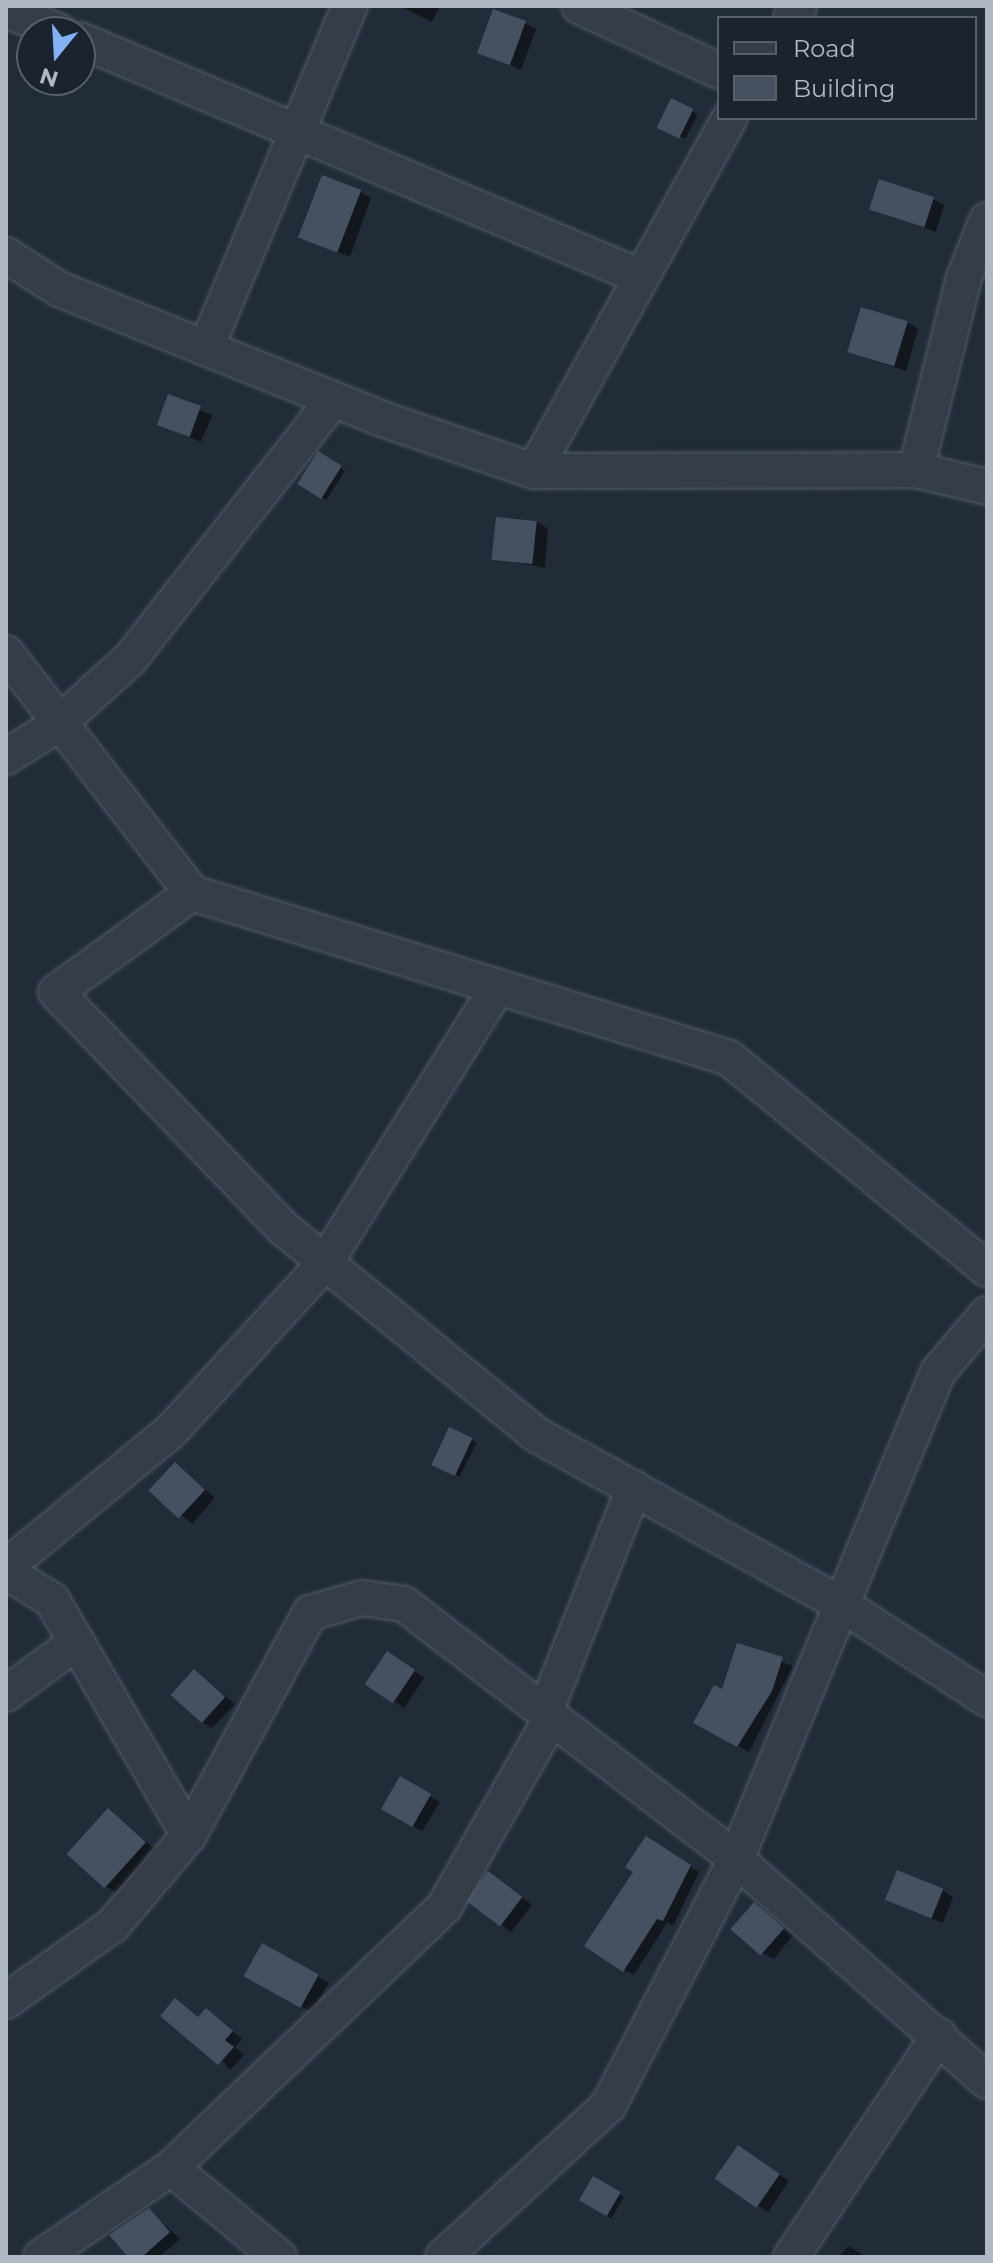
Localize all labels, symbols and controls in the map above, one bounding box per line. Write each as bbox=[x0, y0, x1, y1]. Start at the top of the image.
north arrow bbox=[16, 16, 96, 96]
legend bbox=[717, 16, 977, 120]
text: Road bbox=[793, 34, 856, 63]
text: N bbox=[36, 62, 62, 93]
text: Building bbox=[793, 74, 896, 103]

